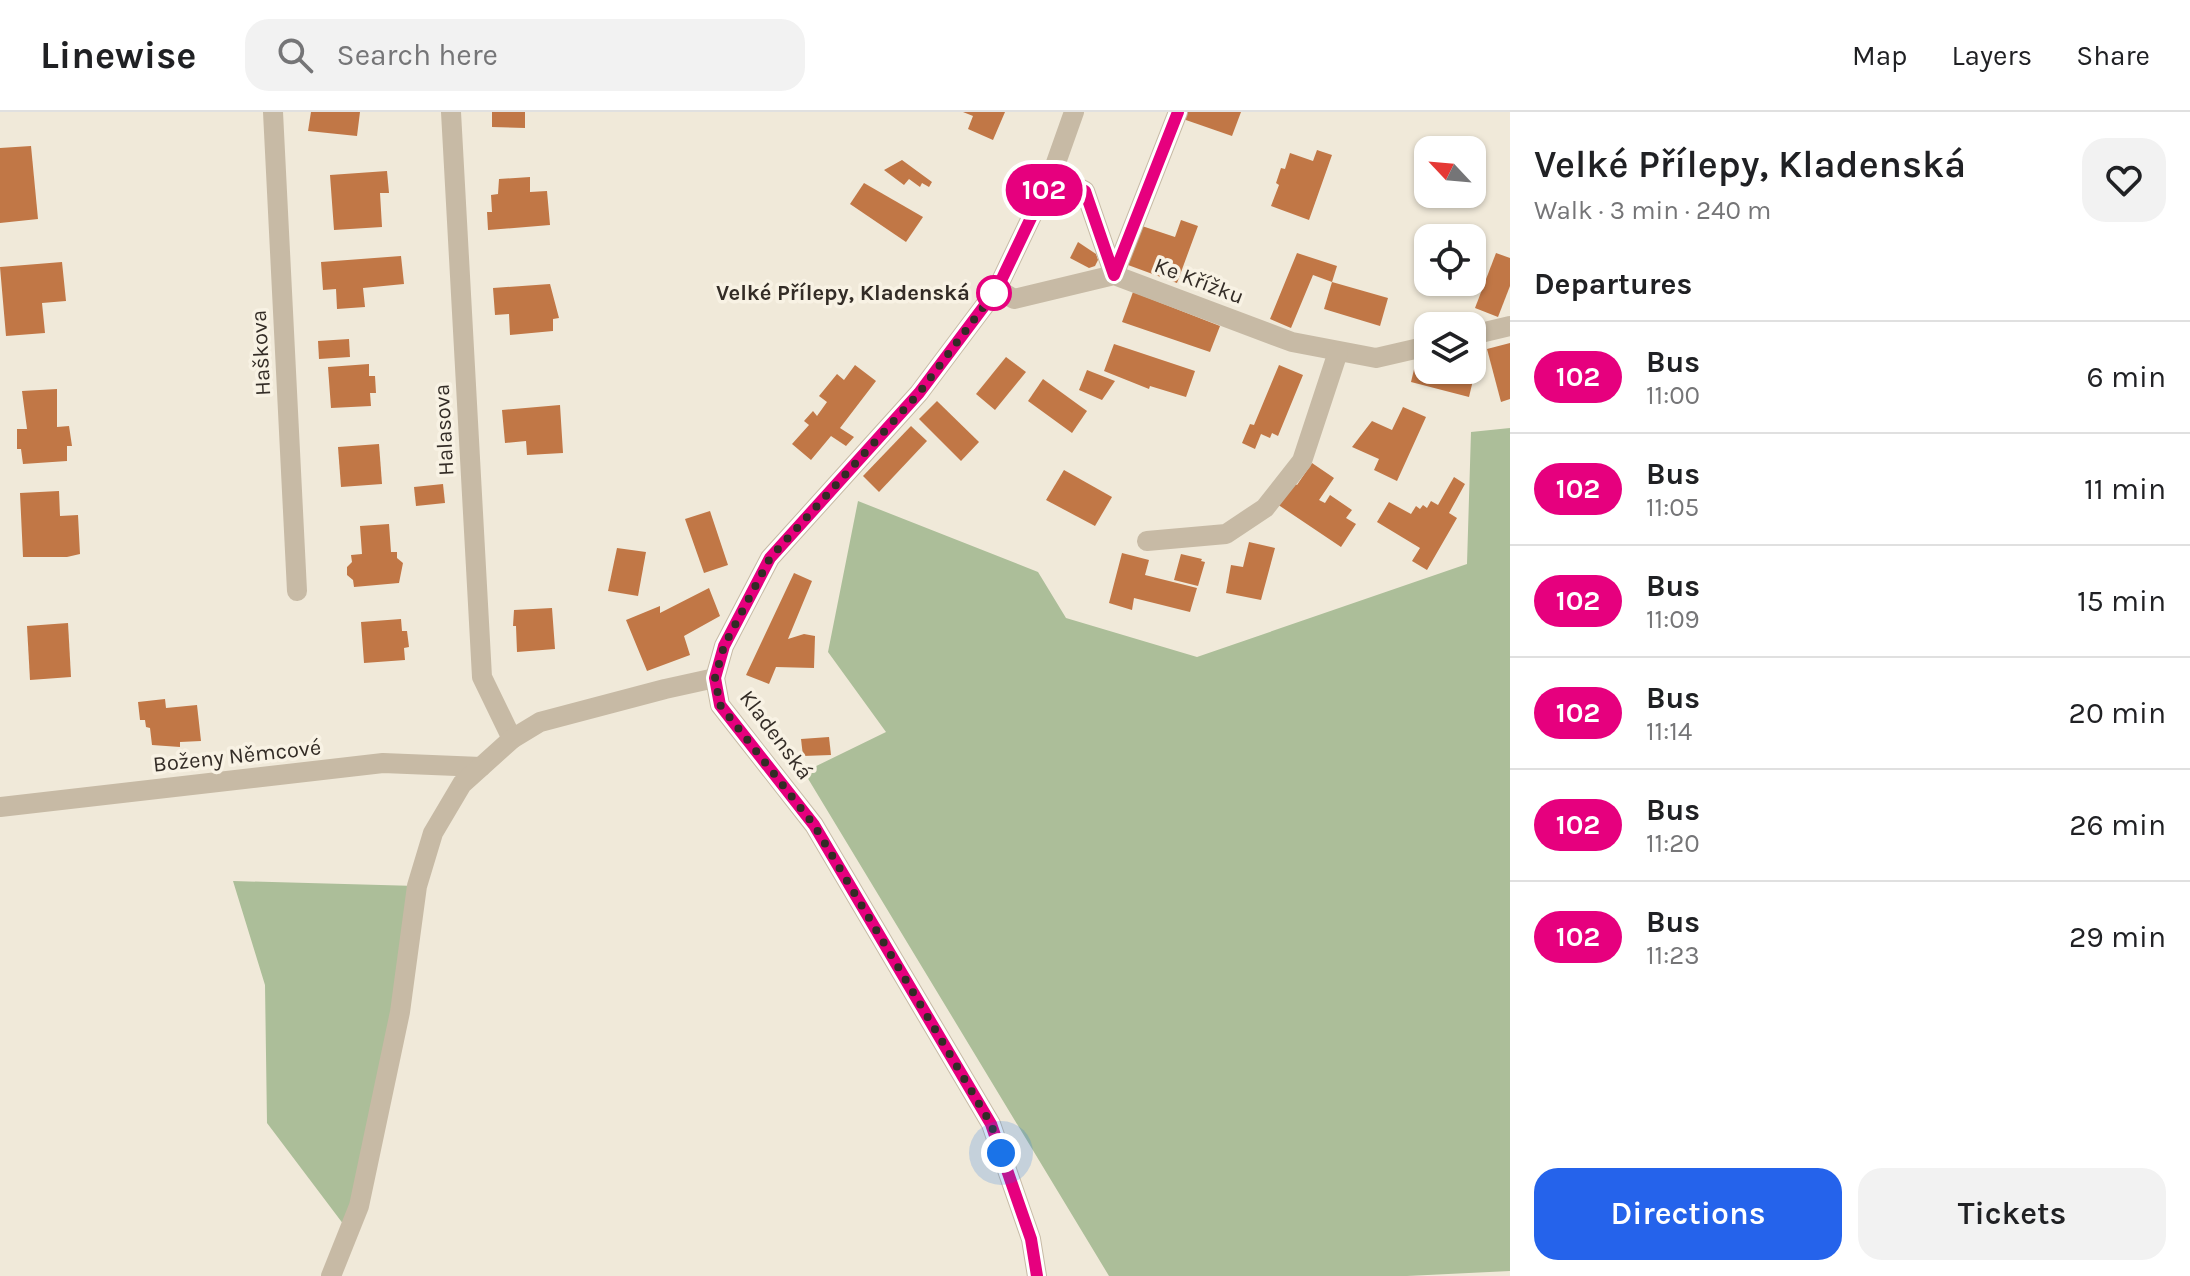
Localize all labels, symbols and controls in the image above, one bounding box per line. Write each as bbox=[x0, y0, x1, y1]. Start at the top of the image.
search box bbox=[245, 19, 805, 91]
text: Linewise bbox=[40, 33, 197, 78]
icon: search bbox=[273, 33, 317, 77]
text: Search here bbox=[337, 37, 498, 73]
text: Map bbox=[1852, 39, 1907, 72]
text: Layers bbox=[1951, 39, 2032, 72]
text: Share bbox=[2076, 39, 2150, 72]
north arrow bbox=[1414, 136, 1486, 208]
map controls bbox=[1414, 136, 1486, 384]
button: heart bbox=[2082, 138, 2166, 222]
text: Velké Přílepy, Kladenská bbox=[1534, 142, 1966, 187]
line badge: 102 bbox=[998, 164, 1090, 216]
text: 102 bbox=[1022, 173, 1066, 206]
text: Walk · 3 min · 240 m bbox=[1534, 195, 1771, 226]
button: locate bbox=[1414, 224, 1486, 296]
street label: Ke Křížku bbox=[1150, 252, 1248, 310]
text: Departures bbox=[1534, 266, 1692, 302]
marker: Velké Přílepy, Kladenská bbox=[977, 276, 1011, 310]
place label: Velké Přílepy, Kladenská bbox=[716, 280, 970, 306]
street label: Haškova bbox=[246, 309, 276, 397]
button: layers bbox=[1414, 312, 1486, 384]
text: Bus bbox=[1646, 344, 1700, 380]
text: 6 min bbox=[2087, 359, 2166, 395]
text: 102 bbox=[1556, 360, 1600, 393]
text: 11:00 bbox=[1646, 380, 1700, 411]
street label: Halasova bbox=[429, 383, 459, 477]
text: Bus bbox=[1646, 456, 1700, 492]
text: 11 min bbox=[2084, 471, 2166, 507]
text: 102 bbox=[1556, 472, 1600, 505]
text: 11:05 bbox=[1646, 492, 1699, 523]
text: Bus bbox=[1646, 568, 1700, 604]
text: 15 min bbox=[2077, 583, 2166, 619]
text: 102 bbox=[1556, 584, 1600, 617]
text: 11:09 bbox=[1646, 604, 1700, 635]
text: Bus bbox=[1646, 680, 1700, 716]
street label: Kladenská bbox=[734, 685, 818, 785]
text: 20 min bbox=[2069, 695, 2166, 731]
text: 102 bbox=[1556, 696, 1600, 729]
text: 11:14 bbox=[1646, 716, 1692, 747]
street label: Boženy Němcové bbox=[152, 734, 322, 778]
text: Bus bbox=[1646, 792, 1700, 828]
text: 26 min bbox=[2069, 807, 2166, 843]
text: 102 bbox=[1556, 808, 1600, 841]
text: 11:20 bbox=[1646, 828, 1700, 859]
text: Bus bbox=[1646, 904, 1700, 940]
text: 29 min bbox=[2069, 919, 2166, 955]
text: 102 bbox=[1556, 920, 1600, 953]
text: 11:23 bbox=[1646, 940, 1700, 971]
your location bbox=[981, 1133, 1021, 1173]
button: Directions bbox=[1534, 1168, 1842, 1260]
button: Tickets bbox=[1858, 1168, 2166, 1260]

